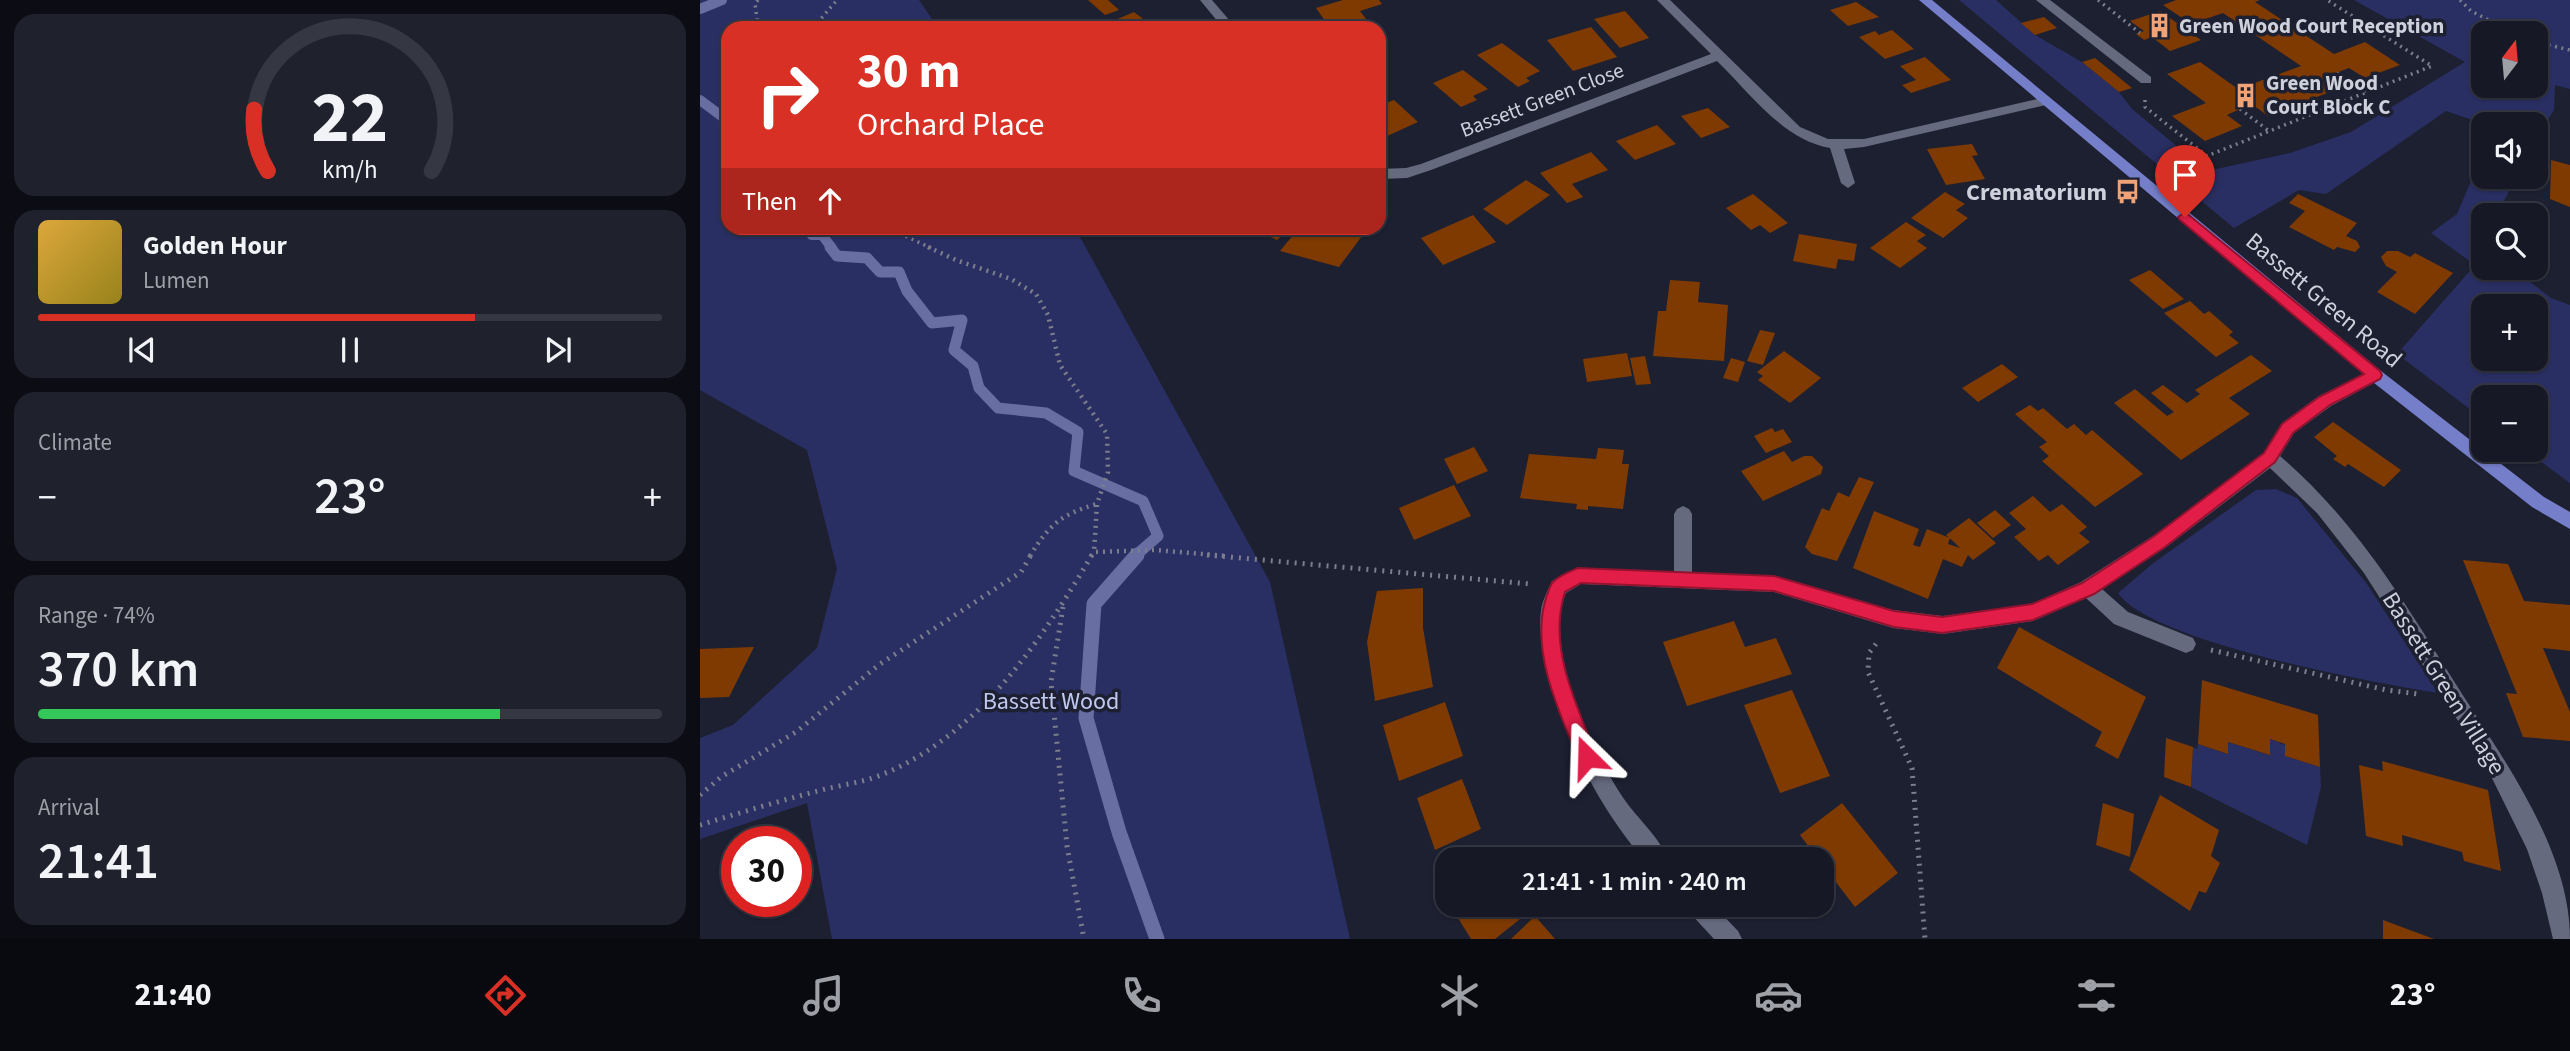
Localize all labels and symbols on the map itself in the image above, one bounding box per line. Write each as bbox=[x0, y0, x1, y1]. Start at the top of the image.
place label: Green Wood Court Reception bbox=[2179, 11, 2444, 41]
building icon: Green Wood Court Reception bbox=[2145, 12, 2173, 40]
north arrow bbox=[2471, 21, 2548, 98]
street label: Bassett Green Close bbox=[1456, 55, 1628, 145]
place label: Green Wood Court Block C bbox=[2266, 68, 2391, 122]
building icon: Green Wood Court Block C bbox=[2232, 81, 2260, 109]
pin bbox=[2155, 145, 2215, 217]
place label: Crematorium bbox=[1966, 175, 2107, 210]
bus stop icon: Crematorium bbox=[2113, 178, 2141, 206]
street label: Bassett Green Road bbox=[2238, 224, 2409, 376]
street label: Bassett Green Village bbox=[2373, 585, 2514, 781]
park label: Bassett Wood bbox=[983, 684, 1119, 719]
position arrow bbox=[1550, 720, 1624, 794]
speed limit sign: 30 bbox=[721, 826, 812, 917]

